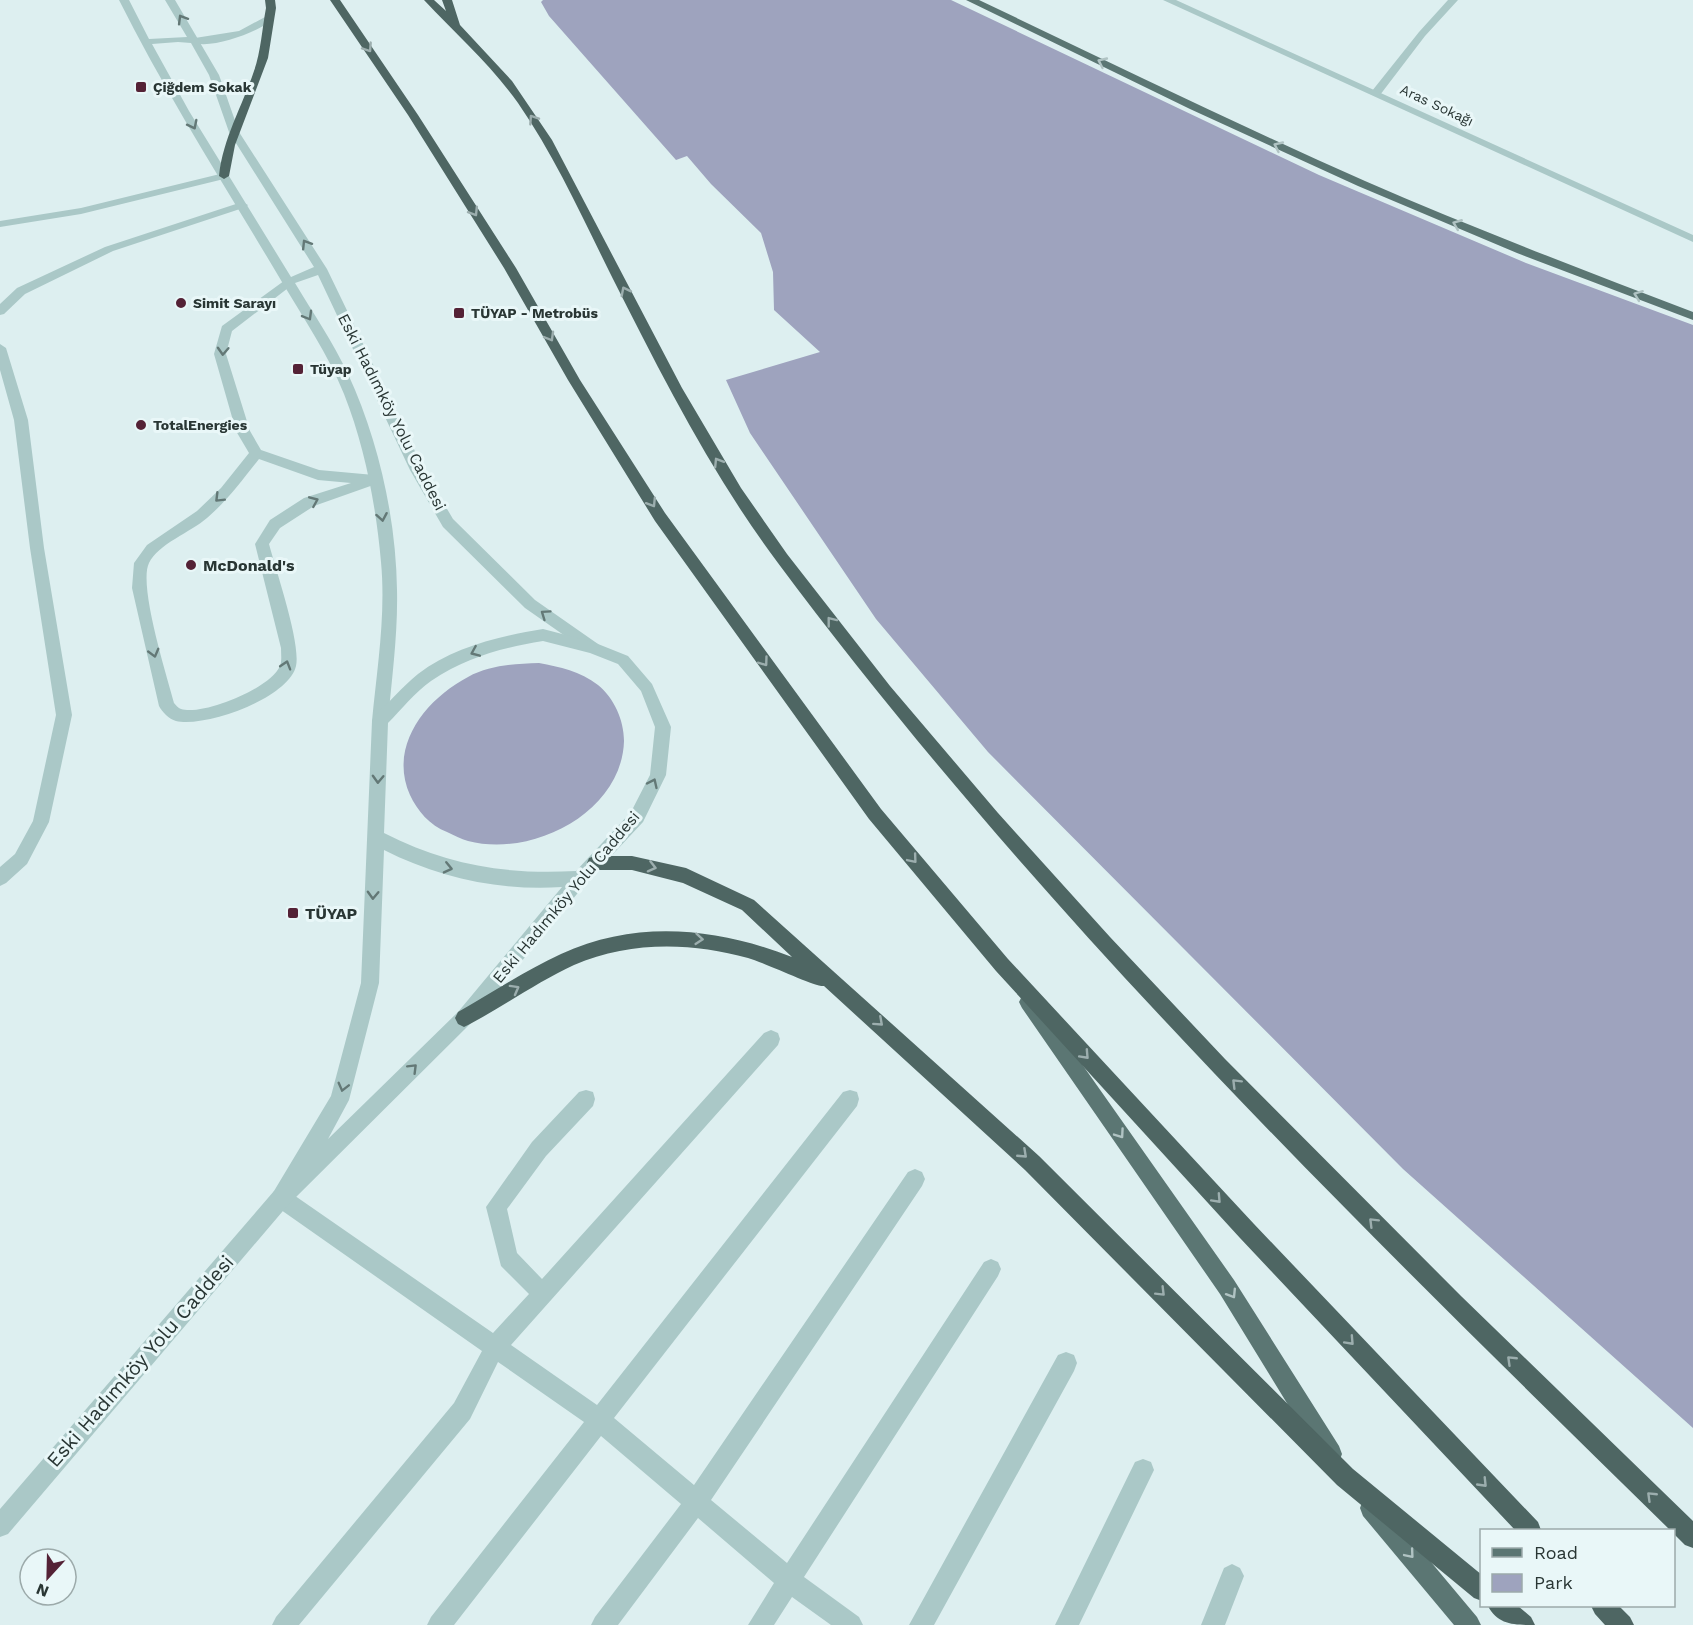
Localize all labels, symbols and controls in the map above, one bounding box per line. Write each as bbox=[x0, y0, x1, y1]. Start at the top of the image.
one-way arrow bbox=[177, 15, 189, 25]
one-way arrow bbox=[361, 41, 372, 52]
one-way arrow bbox=[1097, 58, 1108, 70]
place label: Çiğdem Sokak bbox=[153, 79, 252, 95]
marker: Çiğdem Sokak bbox=[134, 80, 148, 94]
street label: Aras Sokağı bbox=[1398, 81, 1476, 129]
one-way arrow bbox=[529, 115, 540, 126]
one-way arrow bbox=[185, 118, 197, 129]
one-way arrow bbox=[1274, 141, 1285, 153]
one-way arrow bbox=[467, 205, 478, 216]
one-way arrow bbox=[1452, 219, 1463, 231]
one-way arrow bbox=[301, 240, 313, 250]
one-way arrow bbox=[621, 286, 632, 297]
one-way arrow bbox=[1633, 290, 1644, 303]
place label: Simit Sarayı bbox=[193, 295, 276, 311]
marker: Simit Sarayı bbox=[174, 296, 188, 310]
place label: TÜYAP - Metrobüs bbox=[471, 305, 599, 321]
marker: TÜYAP - Metrobüs bbox=[452, 306, 466, 320]
one-way arrow bbox=[301, 310, 313, 320]
street label: Eski Hadımköy Yolu Caddesi bbox=[334, 310, 450, 514]
one-way arrow bbox=[542, 331, 554, 341]
one-way arrow bbox=[216, 347, 229, 356]
place label: Tüyap bbox=[310, 361, 352, 377]
marker: Tüyap bbox=[291, 362, 305, 376]
place label: TotalEnergies bbox=[153, 417, 248, 433]
marker: TotalEnergies bbox=[134, 418, 148, 432]
one-way arrow bbox=[714, 458, 726, 468]
one-way arrow bbox=[216, 490, 227, 501]
one-way arrow bbox=[308, 496, 319, 508]
one-way arrow bbox=[644, 497, 656, 507]
one-way arrow bbox=[375, 512, 388, 522]
place label: McDonald's bbox=[203, 556, 295, 575]
marker: McDonald's bbox=[184, 558, 198, 572]
one-way arrow bbox=[540, 610, 551, 621]
one-way arrow bbox=[828, 616, 839, 627]
one-way arrow bbox=[471, 645, 482, 657]
one-way arrow bbox=[147, 648, 160, 658]
one-way arrow bbox=[757, 656, 768, 667]
one-way arrow bbox=[279, 660, 291, 671]
one-way arrow bbox=[371, 774, 384, 783]
one-way arrow bbox=[646, 778, 658, 789]
street label: Eski Hadımköy Yolu Caddesi bbox=[489, 807, 643, 987]
one-way arrow bbox=[906, 852, 917, 863]
one-way arrow bbox=[647, 860, 657, 873]
one-way arrow bbox=[443, 861, 453, 874]
one-way arrow bbox=[367, 891, 379, 900]
place label: TÜYAP bbox=[305, 904, 357, 923]
marker: TÜYAP bbox=[286, 906, 300, 920]
one-way arrow bbox=[694, 932, 703, 945]
one-way arrow bbox=[509, 985, 519, 997]
one-way arrow bbox=[872, 1015, 883, 1026]
one-way arrow bbox=[1078, 1048, 1089, 1059]
one-way arrow bbox=[405, 1065, 416, 1076]
one-way arrow bbox=[1233, 1080, 1244, 1091]
one-way arrow bbox=[338, 1082, 351, 1092]
one-way arrow bbox=[1113, 1127, 1124, 1138]
one-way arrow bbox=[1016, 1147, 1026, 1158]
one-way arrow bbox=[1209, 1191, 1220, 1202]
one-way arrow bbox=[1370, 1218, 1380, 1229]
street label: Eski Hadımköy Yolu Caddesi bbox=[41, 1250, 239, 1472]
one-way arrow bbox=[1154, 1285, 1164, 1296]
one-way arrow bbox=[1224, 1288, 1236, 1298]
one-way arrow bbox=[1342, 1334, 1353, 1345]
one-way arrow bbox=[1508, 1356, 1518, 1367]
one-way arrow bbox=[1476, 1475, 1487, 1486]
one-way arrow bbox=[1648, 1492, 1658, 1503]
legend bbox=[1480, 1529, 1675, 1607]
text: Road bbox=[1534, 1542, 1578, 1563]
north arrow bbox=[18, 1547, 78, 1607]
one-way arrow bbox=[1402, 1547, 1413, 1558]
text: Park bbox=[1534, 1572, 1573, 1593]
text: N bbox=[34, 1579, 52, 1601]

